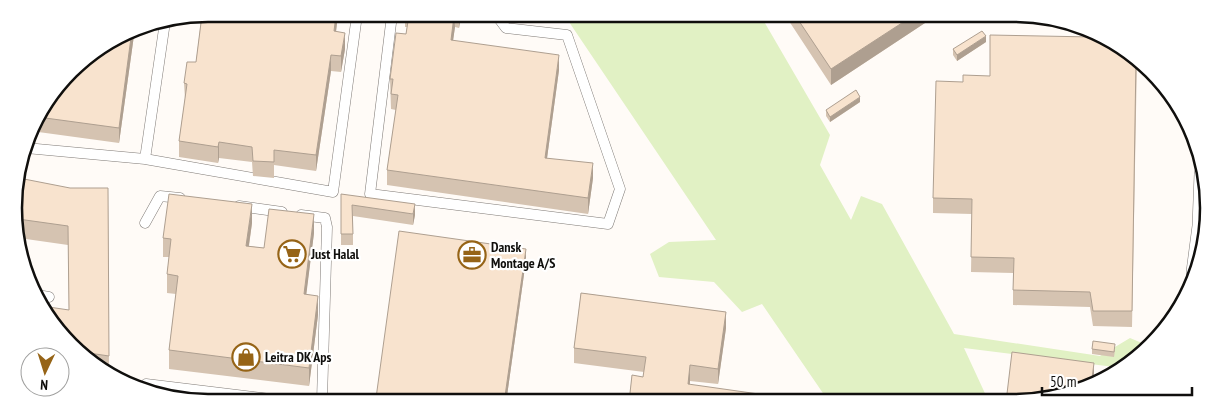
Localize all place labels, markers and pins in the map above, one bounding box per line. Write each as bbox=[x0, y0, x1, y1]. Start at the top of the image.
place label: Dansk Montage A/S bbox=[491, 238, 555, 272]
supermarket icon: Just Halal bbox=[277, 239, 307, 269]
office icon: Dansk Montage A/S bbox=[457, 240, 487, 270]
place label: Just Halal bbox=[310, 245, 360, 263]
shop icon: Leitra DK Aps bbox=[231, 342, 261, 372]
place label: Leitra DK Aps bbox=[265, 348, 332, 366]

